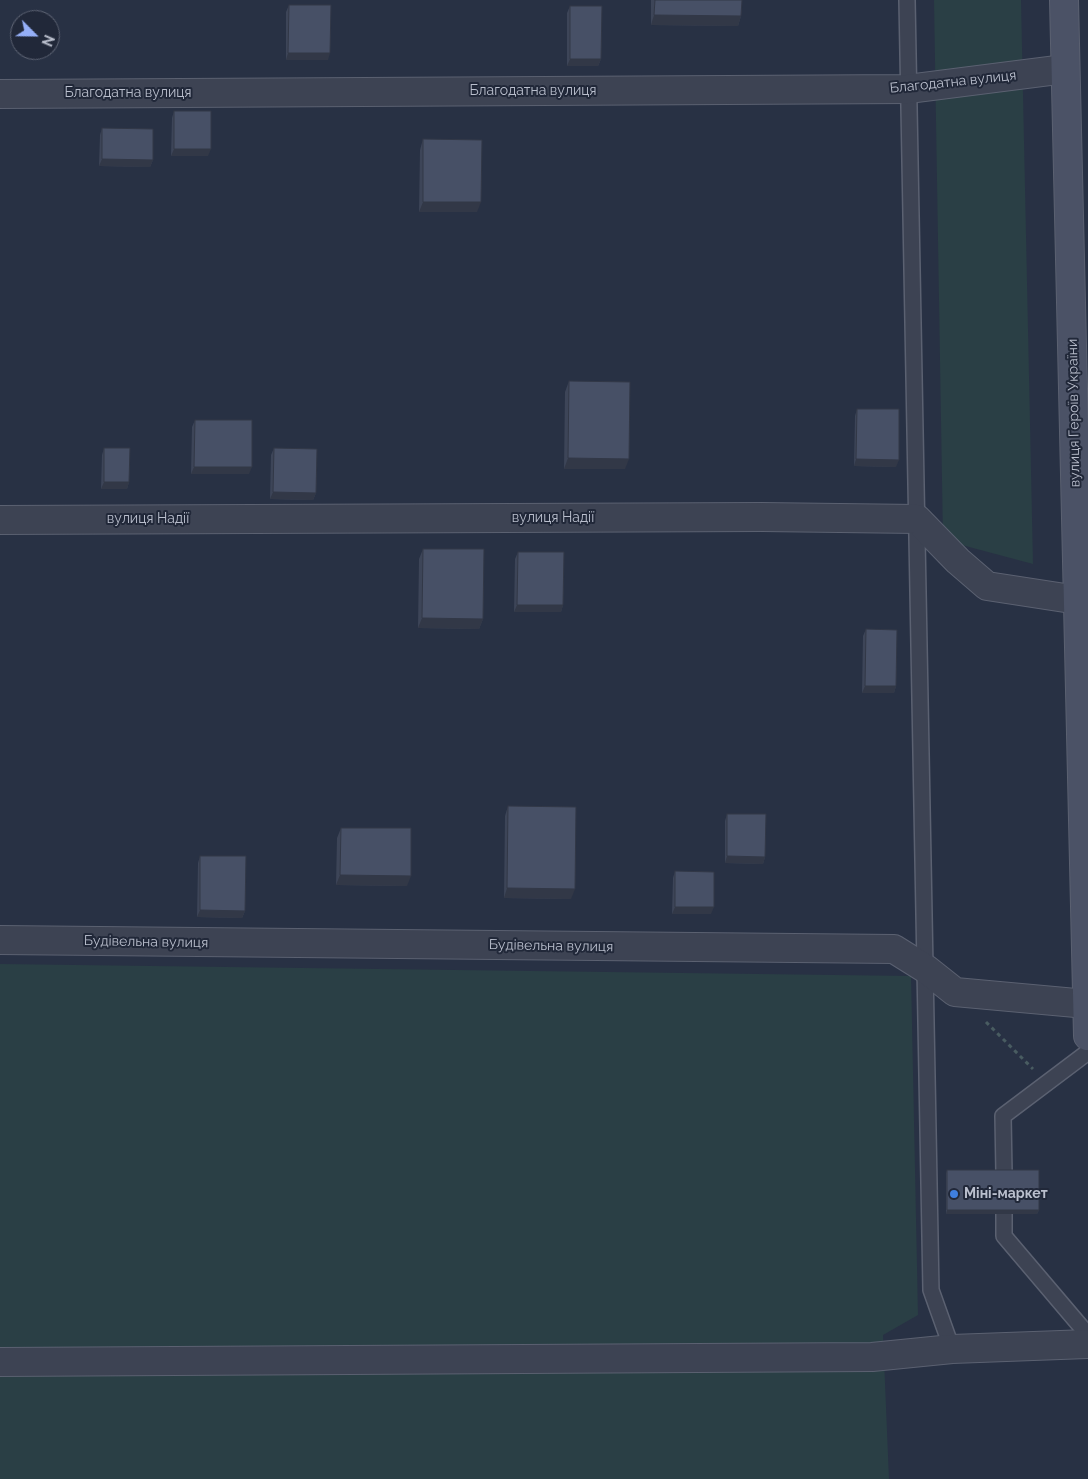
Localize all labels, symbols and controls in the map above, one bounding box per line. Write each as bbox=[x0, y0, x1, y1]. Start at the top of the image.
north arrow bbox=[10, 10, 60, 60]
text: N bbox=[38, 32, 57, 49]
street label: Благодатна вулиця bbox=[889, 67, 1017, 97]
street label: Благодатна вулиця bbox=[469, 83, 597, 99]
street label: Благодатна вулиця bbox=[64, 85, 192, 101]
street label: вулиця Героїв України bbox=[1064, 339, 1084, 487]
street label: вулиця Надії bbox=[512, 510, 594, 526]
street label: вулиця Надії bbox=[107, 511, 189, 527]
street label: Будівельна вулиця bbox=[84, 933, 208, 951]
street label: Будівельна вулиця bbox=[489, 937, 613, 955]
place label: Міні-маркет bbox=[964, 1186, 1048, 1202]
marker: Міні-маркет bbox=[948, 1188, 960, 1200]

